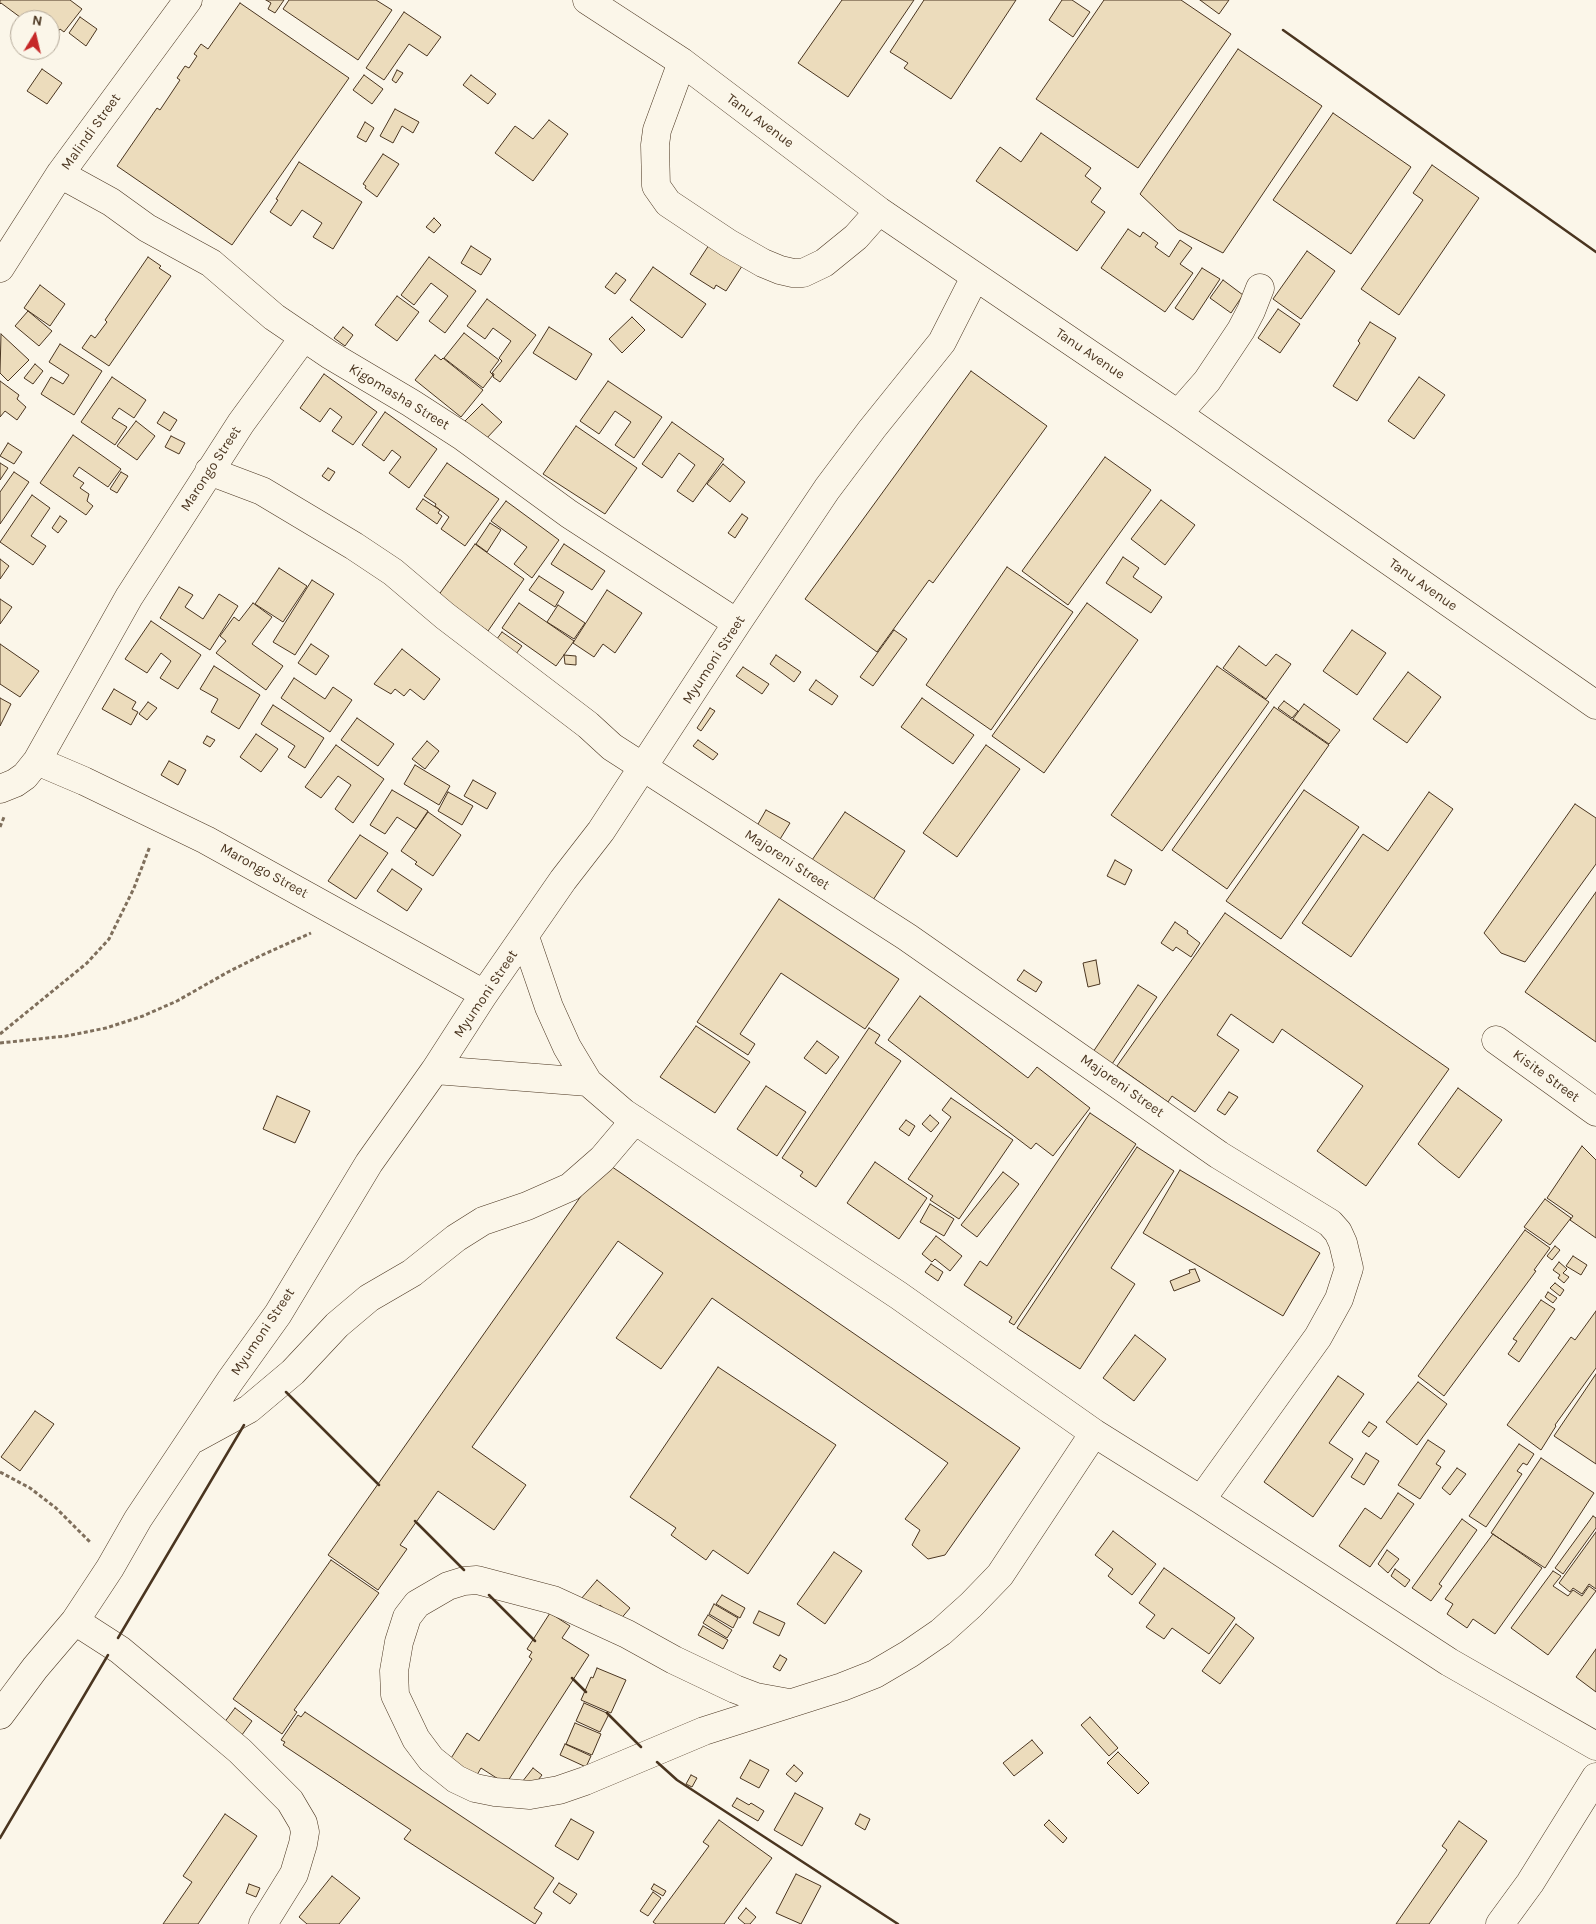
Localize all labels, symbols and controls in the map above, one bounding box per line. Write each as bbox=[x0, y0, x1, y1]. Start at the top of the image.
north arrow bbox=[10, 10, 60, 60]
text: N bbox=[31, 11, 44, 30]
street label: Tanu Avenue bbox=[723, 90, 797, 152]
street label: Malindi Street bbox=[58, 91, 124, 173]
street label: Tanu Avenue bbox=[1052, 325, 1128, 383]
street label: Kigomasha Street bbox=[346, 360, 452, 434]
street label: Marongo Street bbox=[177, 423, 245, 515]
street label: Tanu Avenue bbox=[1385, 555, 1461, 615]
street label: Myumoni Street bbox=[679, 613, 749, 707]
street label: Majoreni Street bbox=[741, 826, 833, 894]
street label: Marongo Street bbox=[217, 840, 311, 902]
street label: Myumoni Street bbox=[451, 947, 521, 1041]
street label: Kisite Street bbox=[1509, 1046, 1583, 1106]
street label: Majoreni Street bbox=[1077, 1051, 1167, 1121]
street label: Myumoni Street bbox=[228, 1285, 298, 1379]

